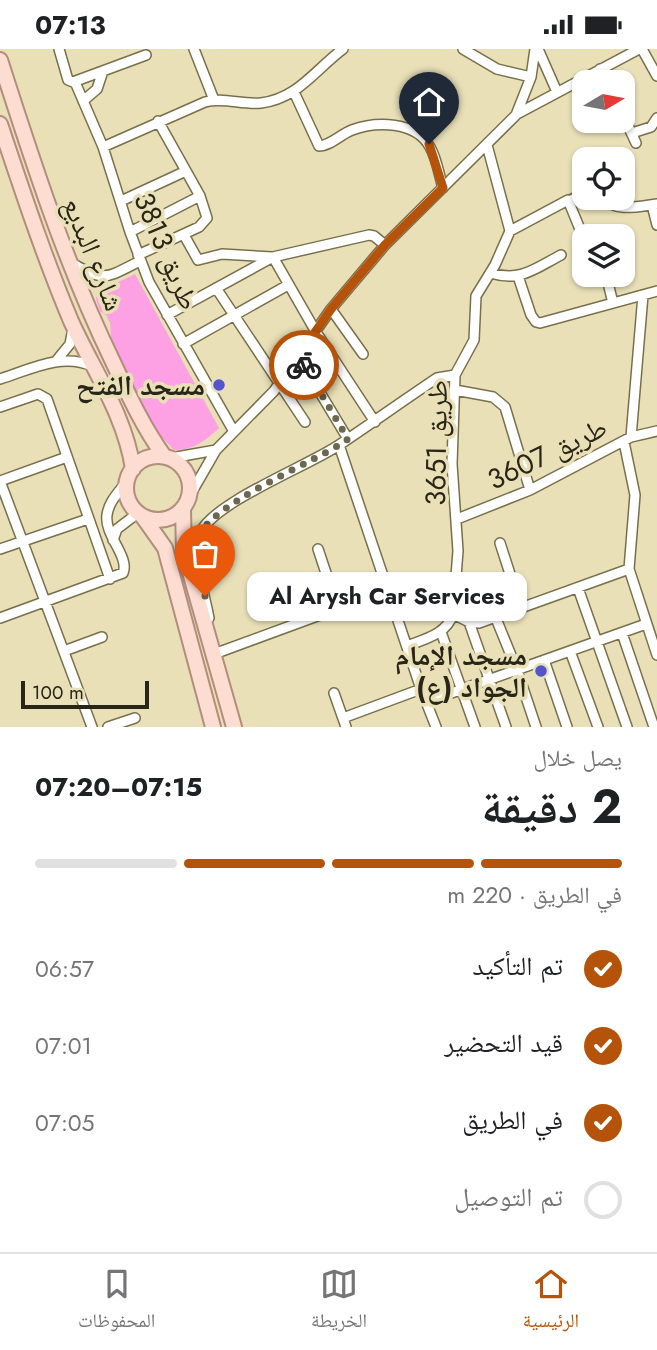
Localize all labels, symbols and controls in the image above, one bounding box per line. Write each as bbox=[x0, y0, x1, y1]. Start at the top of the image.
text: 07:13 bbox=[35, 6, 106, 44]
north arrow bbox=[572, 70, 635, 133]
map controls bbox=[572, 70, 635, 287]
pin bbox=[399, 72, 459, 144]
icon: home bbox=[410, 83, 448, 121]
button: locate bbox=[572, 147, 635, 210]
street label: طريق 3813 bbox=[123, 186, 210, 316]
street label: شارع البديع bbox=[52, 192, 135, 317]
button: layers bbox=[572, 224, 635, 287]
courier bbox=[269, 330, 339, 400]
icon: bike bbox=[285, 346, 323, 384]
place label: مسجد الفتح bbox=[76, 365, 205, 406]
marker: مسجد الفتح bbox=[211, 377, 227, 393]
street label: طريق 3651 bbox=[415, 380, 458, 506]
street label: طريق 3607 bbox=[480, 407, 614, 500]
pin bbox=[175, 524, 235, 596]
icon: bag bbox=[186, 535, 224, 573]
callout: Al Arysh Car Services bbox=[247, 571, 527, 621]
text: Al Arysh Car Services bbox=[269, 579, 505, 613]
place label: مسجد الإمام الجواد (ع) bbox=[395, 635, 527, 708]
marker: مسجد الإمام الجواد (ع) bbox=[533, 663, 549, 679]
scale bar bbox=[21, 678, 149, 710]
text: 100 m bbox=[32, 679, 84, 706]
text: يصل خلال bbox=[533, 741, 622, 775]
text: 07:15–07:20 bbox=[35, 768, 202, 806]
text: 2 دقيقة bbox=[481, 774, 622, 840]
text: في الطريق · 220 m bbox=[447, 878, 622, 912]
text: تم التأكيد bbox=[472, 947, 563, 985]
icon: check bbox=[584, 950, 622, 988]
text: 06:57 bbox=[35, 952, 94, 986]
text: قيد التحضير bbox=[444, 1024, 563, 1062]
icon: check bbox=[584, 1027, 622, 1065]
text: 07:01 bbox=[35, 1029, 92, 1063]
text: في الطريق bbox=[462, 1101, 563, 1139]
icon: check bbox=[584, 1104, 622, 1142]
text: 07:05 bbox=[35, 1106, 95, 1140]
text: تم التوصيل bbox=[454, 1178, 563, 1216]
tab: المحفوظات bbox=[78, 1265, 155, 1339]
tab: الخريطة bbox=[311, 1265, 367, 1339]
tab: الرئيسية bbox=[523, 1265, 579, 1339]

